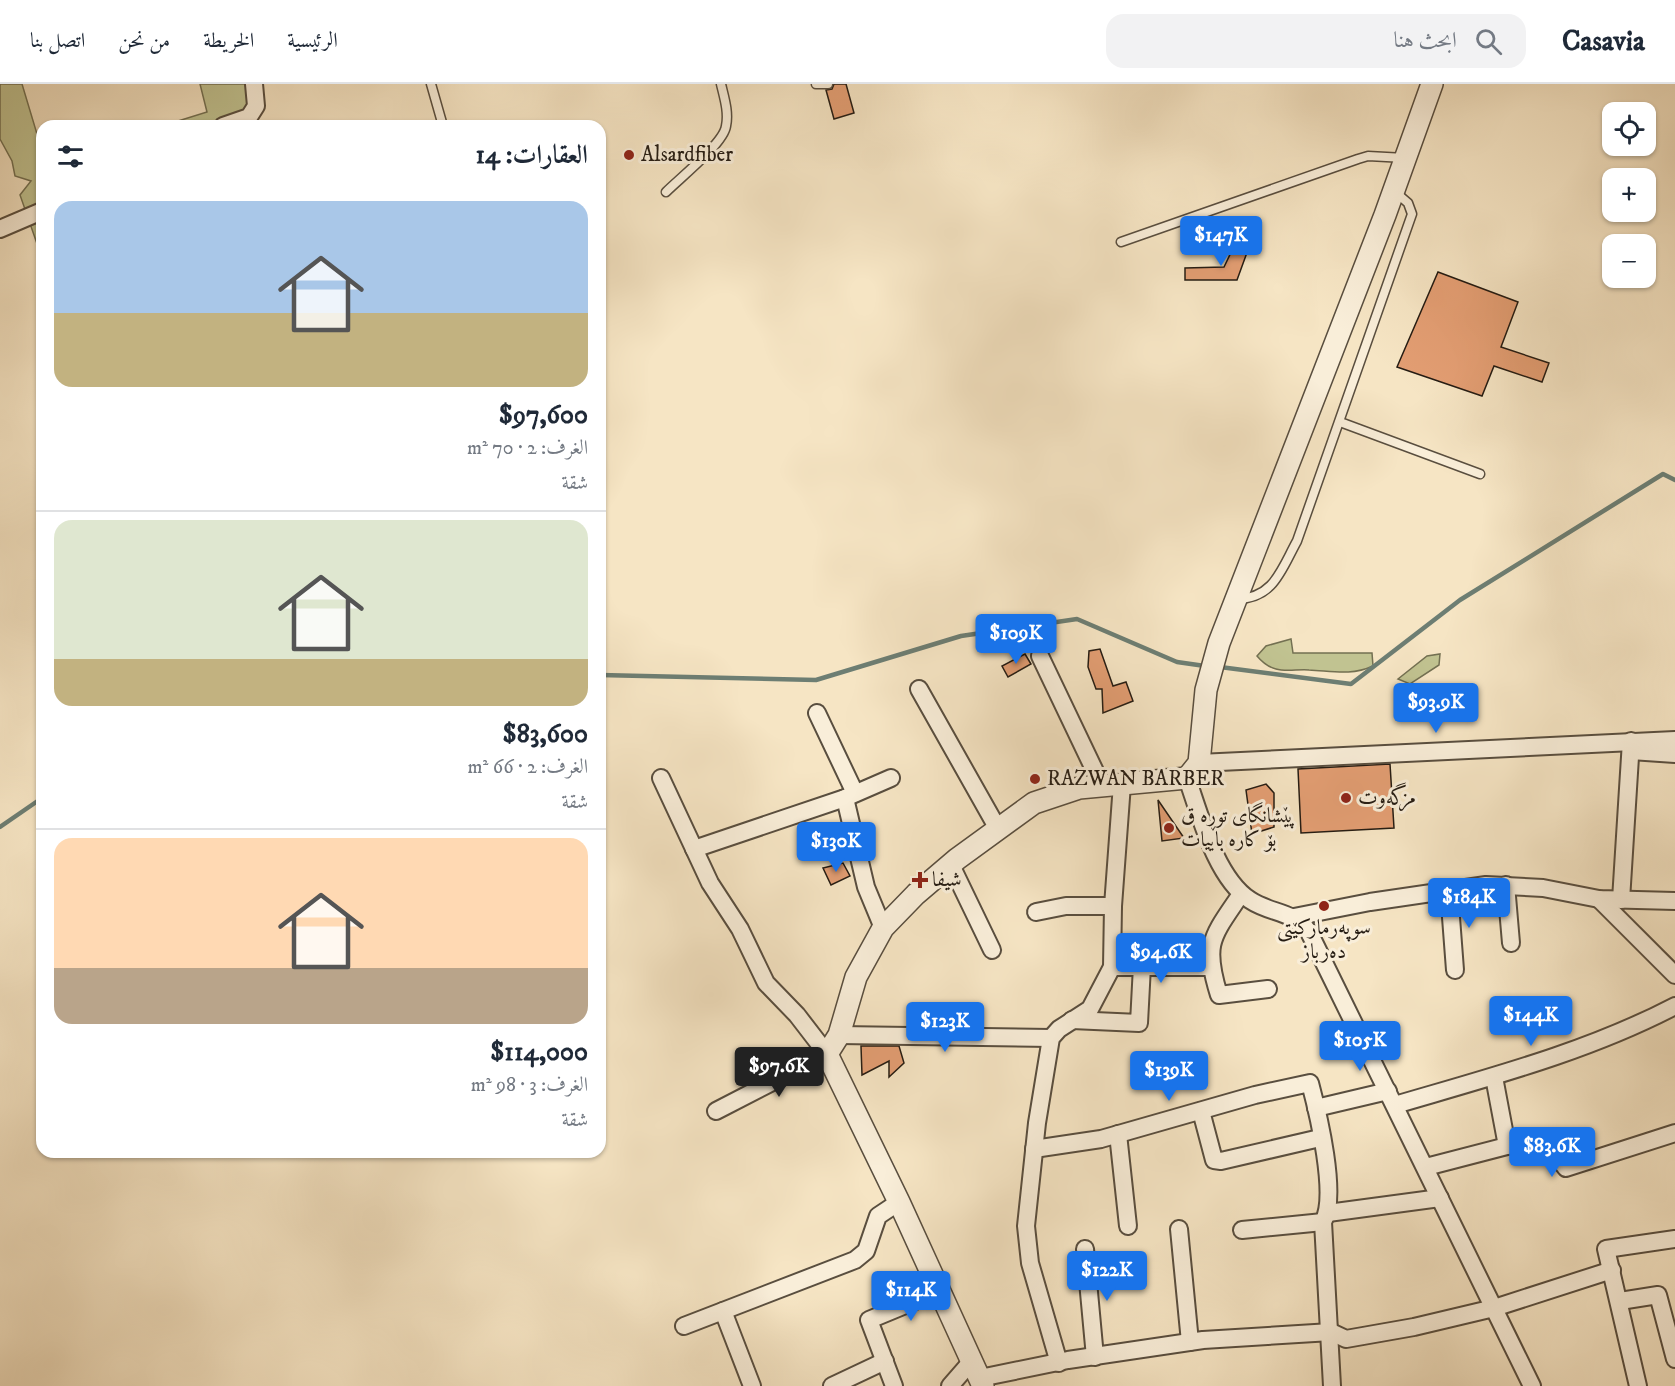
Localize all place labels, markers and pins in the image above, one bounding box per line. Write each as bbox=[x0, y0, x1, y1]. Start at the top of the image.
place label: Alsardfiber bbox=[641, 142, 733, 168]
marker: Alsardfiber bbox=[622, 148, 636, 162]
pin: $147K bbox=[1179, 216, 1263, 267]
pin: $109K bbox=[974, 614, 1058, 665]
pin: $93.9K bbox=[1387, 683, 1485, 734]
place label: RAZWAN BARBER bbox=[1047, 766, 1224, 792]
marker: RAZWAN BARBER bbox=[1028, 772, 1042, 786]
place label: مزگه‌وت bbox=[1358, 782, 1416, 812]
marker: مزگه‌وت bbox=[1339, 791, 1353, 805]
place label: پێشانگای توڕه ق بۆ کاره باییات bbox=[1181, 802, 1295, 853]
marker: پێشانگای توڕه ق بۆ کاره باییات bbox=[1162, 821, 1176, 835]
pin: $130K bbox=[794, 822, 878, 873]
place label: شیفا bbox=[932, 867, 962, 893]
marker: شیفا bbox=[913, 873, 927, 887]
pin: $184K bbox=[1427, 878, 1511, 929]
marker: سوپەرمارکێتی دەرباز bbox=[1317, 899, 1331, 913]
place label: سوپەرمارکێتی دەرباز bbox=[1277, 915, 1371, 965]
pin: $94.6K bbox=[1112, 933, 1210, 984]
pin: $144K bbox=[1489, 996, 1573, 1047]
pin: $123K bbox=[903, 1002, 987, 1053]
pin: $105K bbox=[1318, 1021, 1402, 1072]
pin: $97.6K bbox=[730, 1047, 828, 1098]
pin: $139K bbox=[1127, 1051, 1211, 1102]
pin: $83.6K bbox=[1503, 1127, 1601, 1178]
pin: $122K bbox=[1065, 1251, 1149, 1302]
pin: $114K bbox=[869, 1271, 953, 1322]

